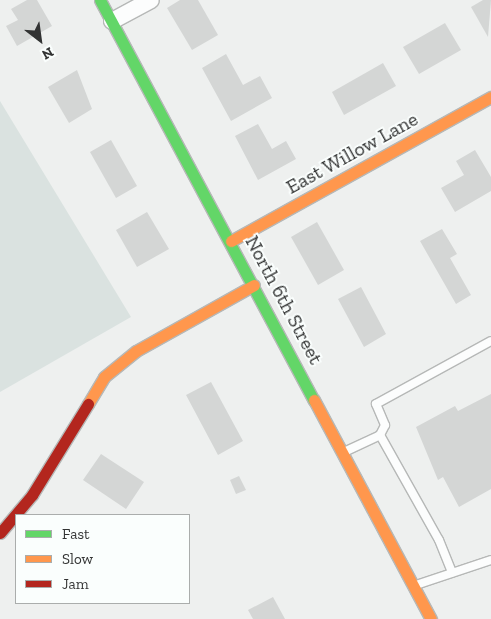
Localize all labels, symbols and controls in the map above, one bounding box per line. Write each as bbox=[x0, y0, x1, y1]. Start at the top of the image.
north arrow bbox=[15, 15, 65, 65]
text: N bbox=[39, 43, 57, 63]
street label: East Willow Lane bbox=[281, 107, 423, 199]
street label: North 6th Street bbox=[240, 231, 328, 369]
legend bbox=[15, 514, 190, 604]
text: Fast bbox=[62, 525, 90, 543]
text: Slow bbox=[62, 550, 93, 568]
text: Jam bbox=[62, 575, 89, 593]

